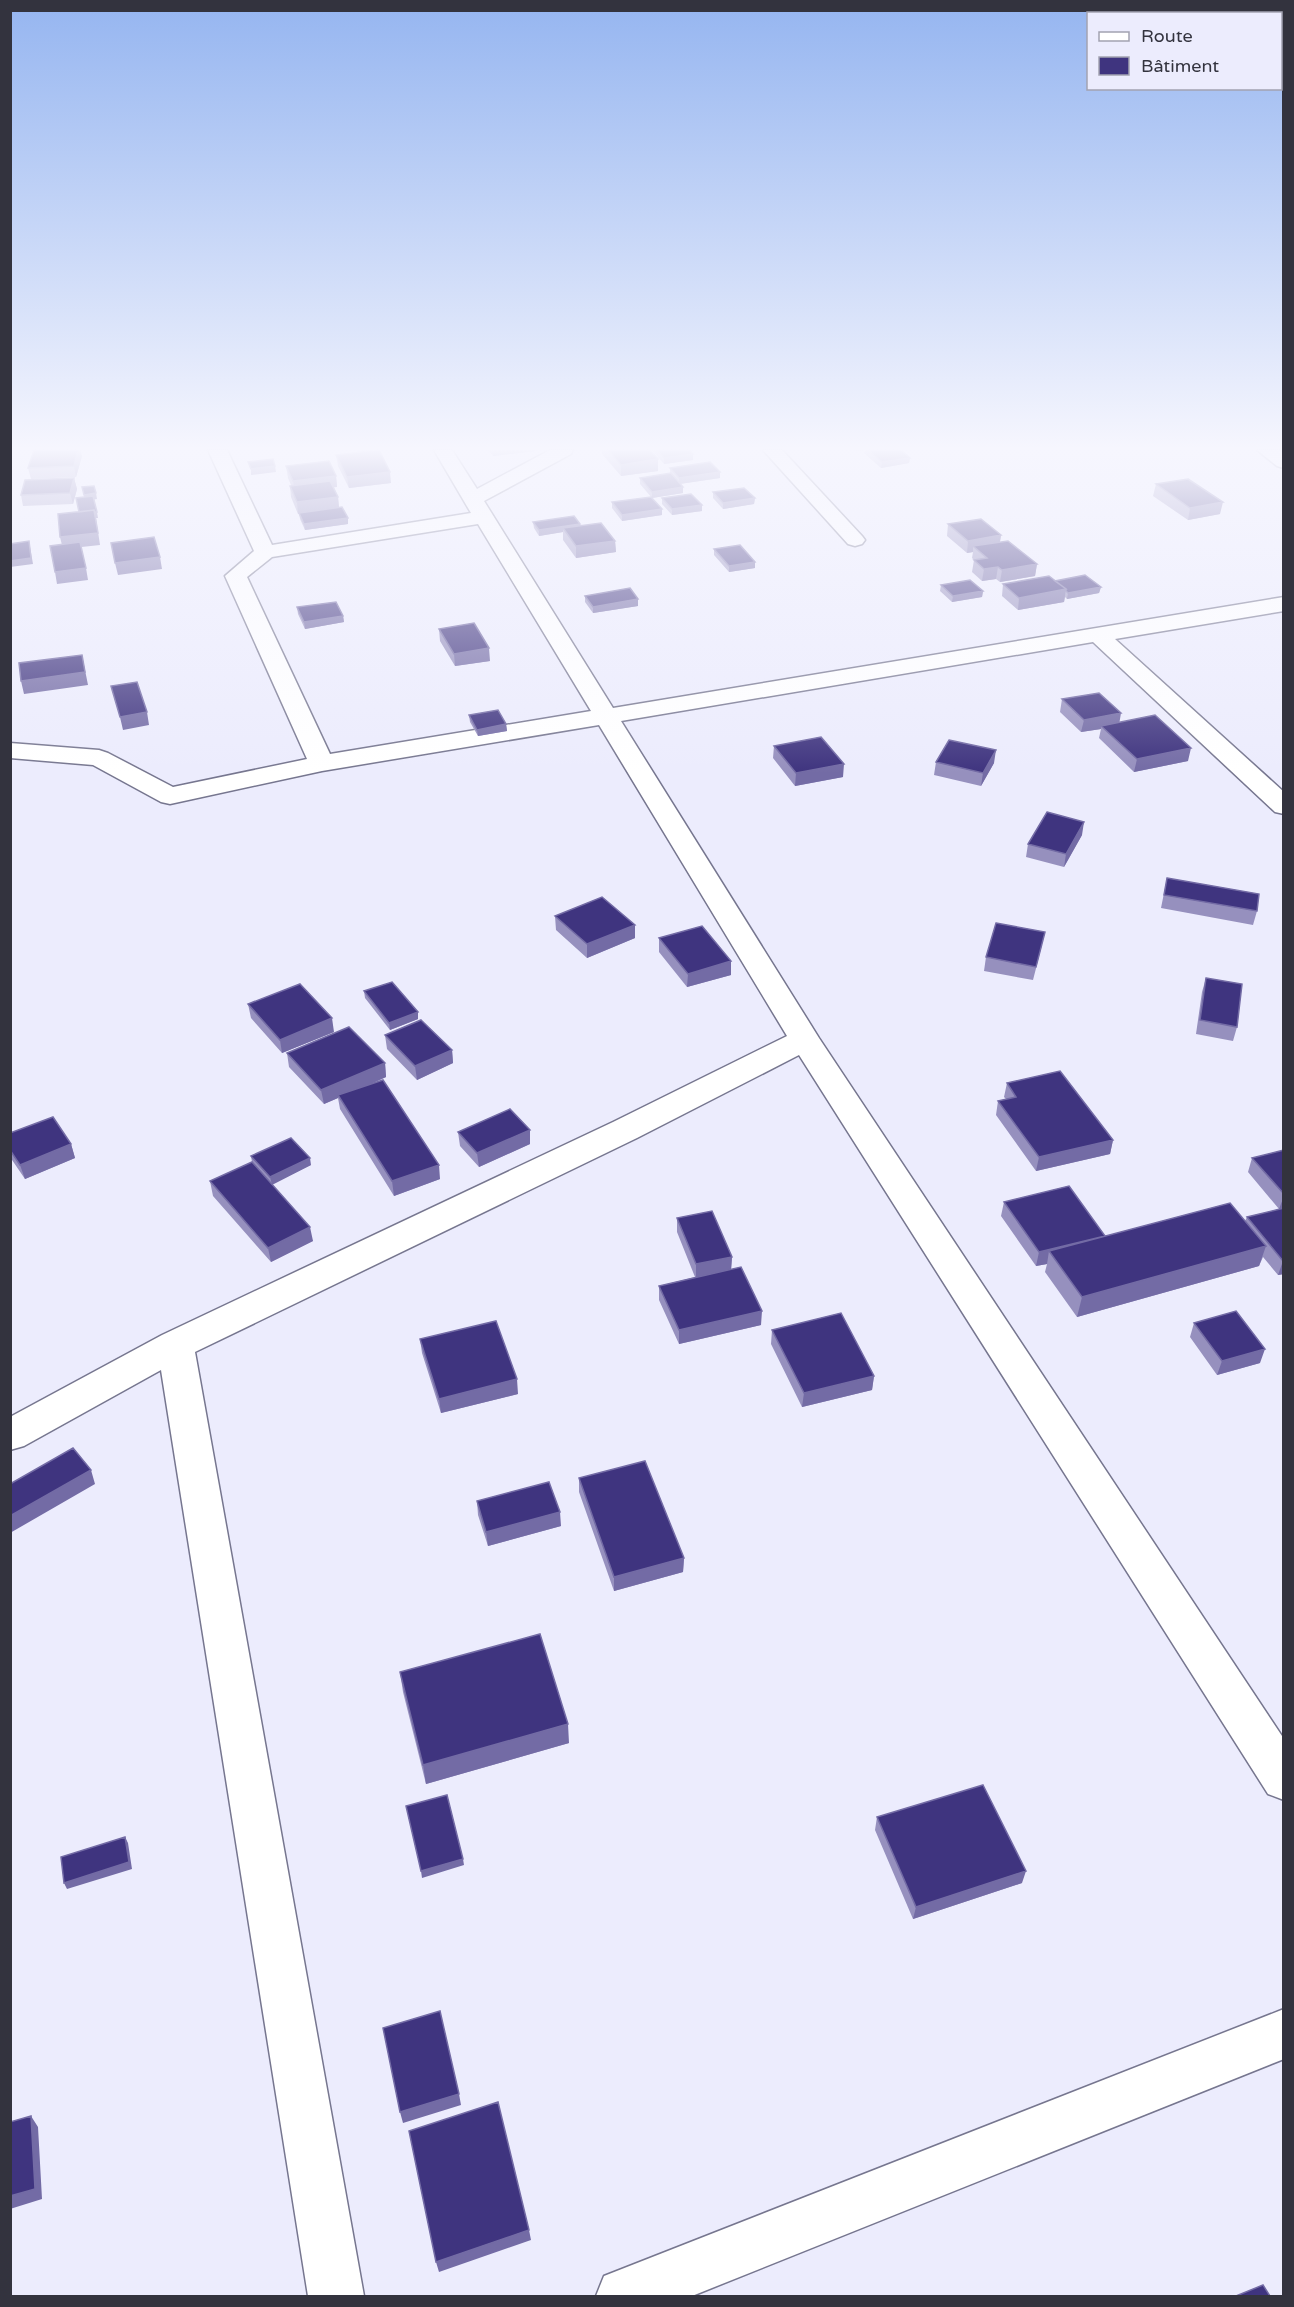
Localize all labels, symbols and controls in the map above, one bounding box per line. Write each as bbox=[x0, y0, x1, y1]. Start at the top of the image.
legend bbox=[1087, 12, 1282, 90]
text: Route bbox=[1141, 25, 1193, 47]
text: Bâtiment bbox=[1141, 55, 1219, 77]

